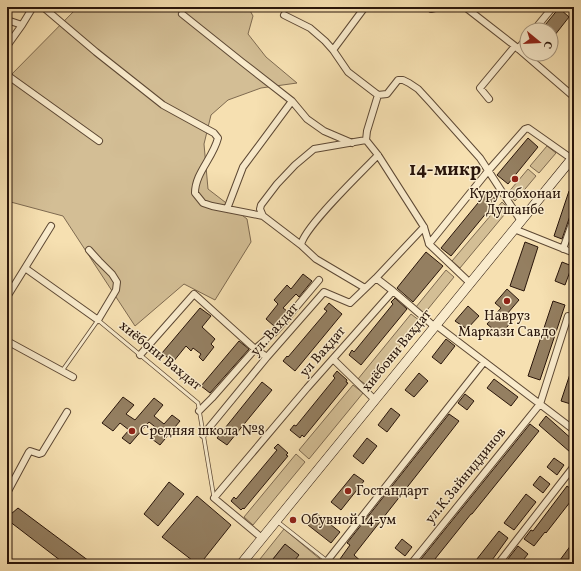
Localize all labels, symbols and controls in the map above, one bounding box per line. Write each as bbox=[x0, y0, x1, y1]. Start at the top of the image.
north arrow bbox=[519, 22, 559, 62]
text: С bbox=[539, 39, 555, 50]
district label: 14-микр bbox=[409, 158, 481, 183]
marker: Курутобхонаи Душанбе bbox=[510, 174, 520, 184]
place label: Курутобхонаи Душанбе bbox=[469, 185, 561, 220]
marker: Навруз Маркази Савдо bbox=[502, 296, 512, 306]
street label: ул. Вахдат bbox=[246, 299, 304, 361]
street label: хиёбони Ваҳдат bbox=[358, 306, 436, 396]
place label: Навруз Маркази Савдо bbox=[458, 307, 556, 342]
street label: хиёбони Вахдат bbox=[115, 317, 205, 395]
street label: ул Ваҳдат bbox=[296, 322, 350, 382]
place label: Средняя школа №8 bbox=[140, 422, 265, 441]
street label: ул.К.Зайниддинов bbox=[421, 424, 511, 528]
marker: Средняя школа №8 bbox=[127, 426, 137, 436]
place label: Гостандарт bbox=[356, 482, 429, 501]
marker: Гостандарт bbox=[343, 486, 353, 496]
place label: Обувной 14-ум bbox=[301, 511, 396, 530]
marker: Обувной 14-ум bbox=[288, 515, 298, 525]

